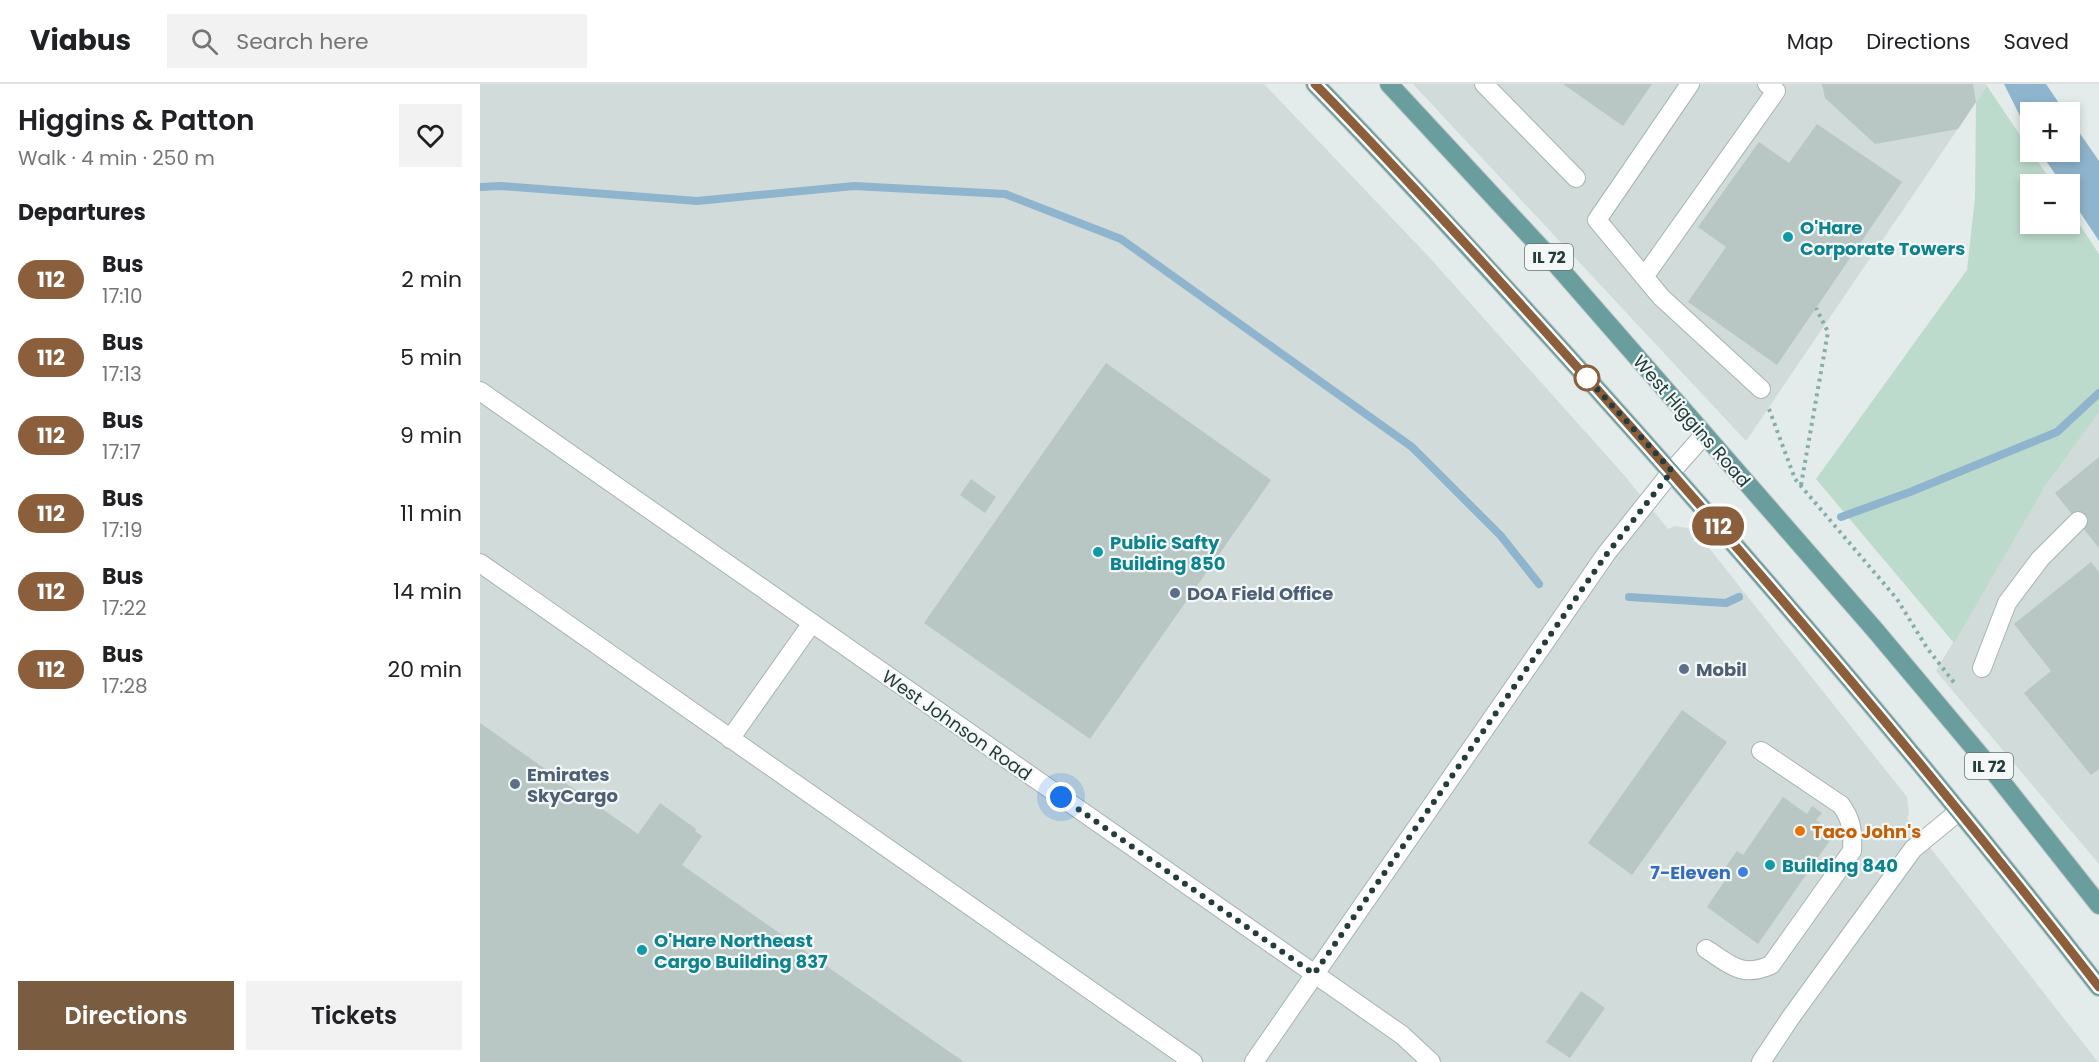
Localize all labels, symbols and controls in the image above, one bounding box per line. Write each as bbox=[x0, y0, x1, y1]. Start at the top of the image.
search box bbox=[167, 14, 587, 68]
text: Viabus bbox=[30, 21, 131, 60]
icon: search bbox=[188, 25, 221, 58]
text: Search here bbox=[236, 26, 369, 57]
text: Map bbox=[1787, 27, 1833, 56]
text: Directions bbox=[1866, 27, 1970, 56]
text: Saved bbox=[2003, 27, 2069, 56]
text: Higgins & Patton bbox=[18, 101, 255, 140]
map controls bbox=[2020, 102, 2080, 234]
button: + bbox=[2020, 102, 2080, 162]
button: heart bbox=[399, 104, 462, 167]
text: Walk · 4 min · 250 m bbox=[18, 144, 215, 172]
button: − bbox=[2020, 174, 2080, 234]
text: Departures bbox=[18, 197, 146, 228]
place label: O'Hare Corporate Towers bbox=[1800, 215, 1965, 261]
marker: O'Hare Corporate Towers bbox=[1781, 230, 1795, 244]
road number: IL 72 bbox=[1525, 244, 1573, 270]
text: Bus bbox=[102, 249, 144, 280]
text: 2 min bbox=[401, 264, 462, 295]
text: 112 bbox=[37, 265, 65, 294]
text: 17:10 bbox=[102, 282, 143, 310]
text: Bus bbox=[102, 327, 144, 358]
text: 5 min bbox=[400, 342, 462, 373]
text: 112 bbox=[37, 343, 65, 372]
street label: West Higgins Road bbox=[1628, 350, 1756, 492]
text: 17:13 bbox=[102, 360, 142, 388]
unlabelled marker bbox=[1574, 365, 1600, 391]
text: Bus bbox=[102, 405, 144, 436]
text: 9 min bbox=[400, 420, 462, 451]
text: 112 bbox=[37, 421, 65, 450]
text: 17:17 bbox=[102, 438, 141, 466]
text: Bus bbox=[102, 483, 144, 514]
text: 11 min bbox=[400, 498, 462, 529]
text: 112 bbox=[37, 499, 65, 528]
line badge: 112 bbox=[1684, 506, 1752, 546]
text: 112 bbox=[1704, 512, 1732, 541]
text: 17:19 bbox=[102, 516, 143, 544]
place label: Public Safty Building 850 bbox=[1110, 530, 1225, 576]
marker: Public Safty Building 850 bbox=[1091, 545, 1105, 559]
text: Bus bbox=[102, 561, 144, 592]
text: 14 min bbox=[393, 576, 462, 607]
text: 112 bbox=[37, 577, 65, 606]
place label: DOA Field Office bbox=[1187, 581, 1333, 606]
marker: DOA Field Office bbox=[1168, 586, 1182, 600]
text: 17:22 bbox=[102, 594, 147, 622]
text: Bus bbox=[102, 639, 144, 670]
text: 20 min bbox=[388, 654, 462, 685]
text: 112 bbox=[37, 655, 65, 684]
place label: Mobil bbox=[1696, 657, 1747, 682]
marker: Mobil bbox=[1677, 662, 1691, 676]
street label: West Johnson Road bbox=[877, 664, 1037, 786]
text: 17:28 bbox=[102, 672, 148, 700]
road number: IL 72 bbox=[1965, 753, 2013, 779]
place label: Emirates SkyCargo bbox=[527, 762, 618, 808]
marker: Emirates SkyCargo bbox=[508, 777, 522, 791]
your location bbox=[1046, 782, 1076, 812]
place label: Taco John's bbox=[1812, 819, 1921, 844]
marker: Taco John's bbox=[1793, 824, 1807, 838]
place label: Building 840 bbox=[1782, 853, 1898, 878]
marker: Building 840 bbox=[1763, 858, 1777, 872]
place label: 7-Eleven bbox=[1650, 860, 1731, 885]
marker: 7-Eleven bbox=[1736, 865, 1750, 879]
place label: O'Hare Northeast Cargo Building 837 bbox=[654, 928, 828, 974]
marker: O'Hare Northeast Cargo Building 837 bbox=[635, 943, 649, 957]
button: Directions bbox=[18, 981, 234, 1050]
button: Tickets bbox=[246, 981, 462, 1050]

